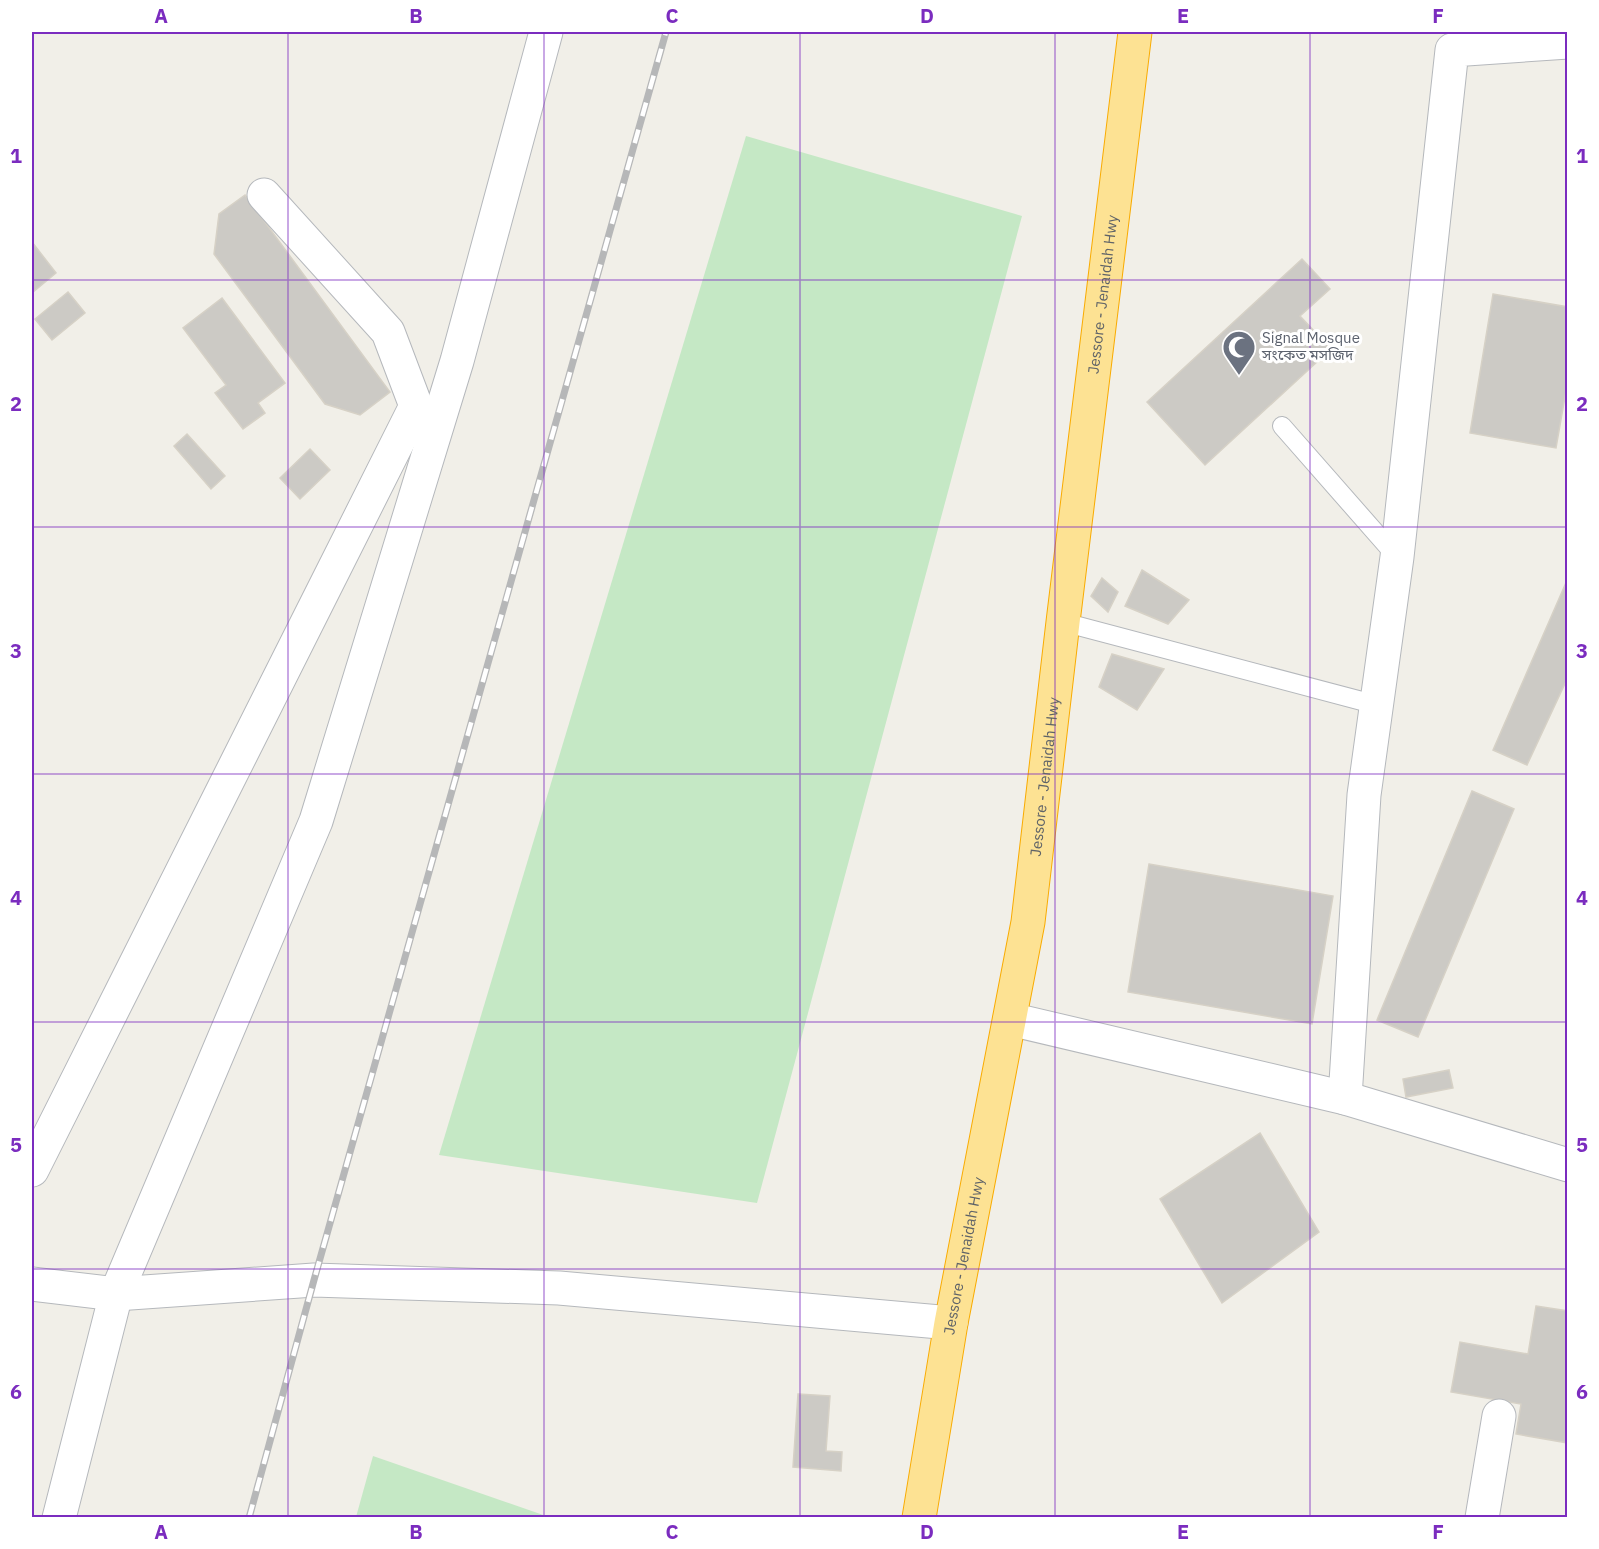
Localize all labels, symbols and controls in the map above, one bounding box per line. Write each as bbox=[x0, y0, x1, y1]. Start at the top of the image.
text: A bbox=[154, 2, 168, 29]
text: B bbox=[409, 2, 423, 29]
text: C bbox=[665, 2, 679, 29]
text: D bbox=[920, 2, 934, 29]
text: E bbox=[1177, 2, 1189, 29]
text: F bbox=[1432, 2, 1444, 29]
text: 1 bbox=[10, 142, 22, 169]
text: 1 bbox=[1576, 142, 1588, 169]
street label: Jessore - Jenaidah Hwy bbox=[1083, 213, 1122, 375]
place label: Signal Mosque সংকেত মসজিদ bbox=[1261, 328, 1360, 364]
mosque icon: Signal Mosque সংকেত মসজিদ bbox=[1221, 329, 1257, 376]
text: 2 bbox=[10, 390, 22, 417]
text: 2 bbox=[1576, 390, 1588, 417]
text: 3 bbox=[10, 637, 22, 664]
text: 3 bbox=[1576, 637, 1588, 664]
street label: Jessore - Jenaidah Hwy bbox=[1026, 696, 1063, 858]
text: 4 bbox=[10, 884, 22, 911]
text: 4 bbox=[1576, 884, 1588, 911]
text: 5 bbox=[10, 1131, 22, 1158]
text: 5 bbox=[1576, 1131, 1588, 1158]
street label: Jessore - Jenaidah Hwy bbox=[939, 1175, 988, 1336]
text: 6 bbox=[10, 1378, 22, 1405]
text: 6 bbox=[1576, 1378, 1588, 1405]
text: A bbox=[154, 1518, 168, 1545]
text: B bbox=[409, 1518, 423, 1545]
text: C bbox=[665, 1518, 679, 1545]
text: D bbox=[920, 1518, 934, 1545]
text: E bbox=[1177, 1518, 1189, 1545]
text: F bbox=[1432, 1518, 1444, 1545]

